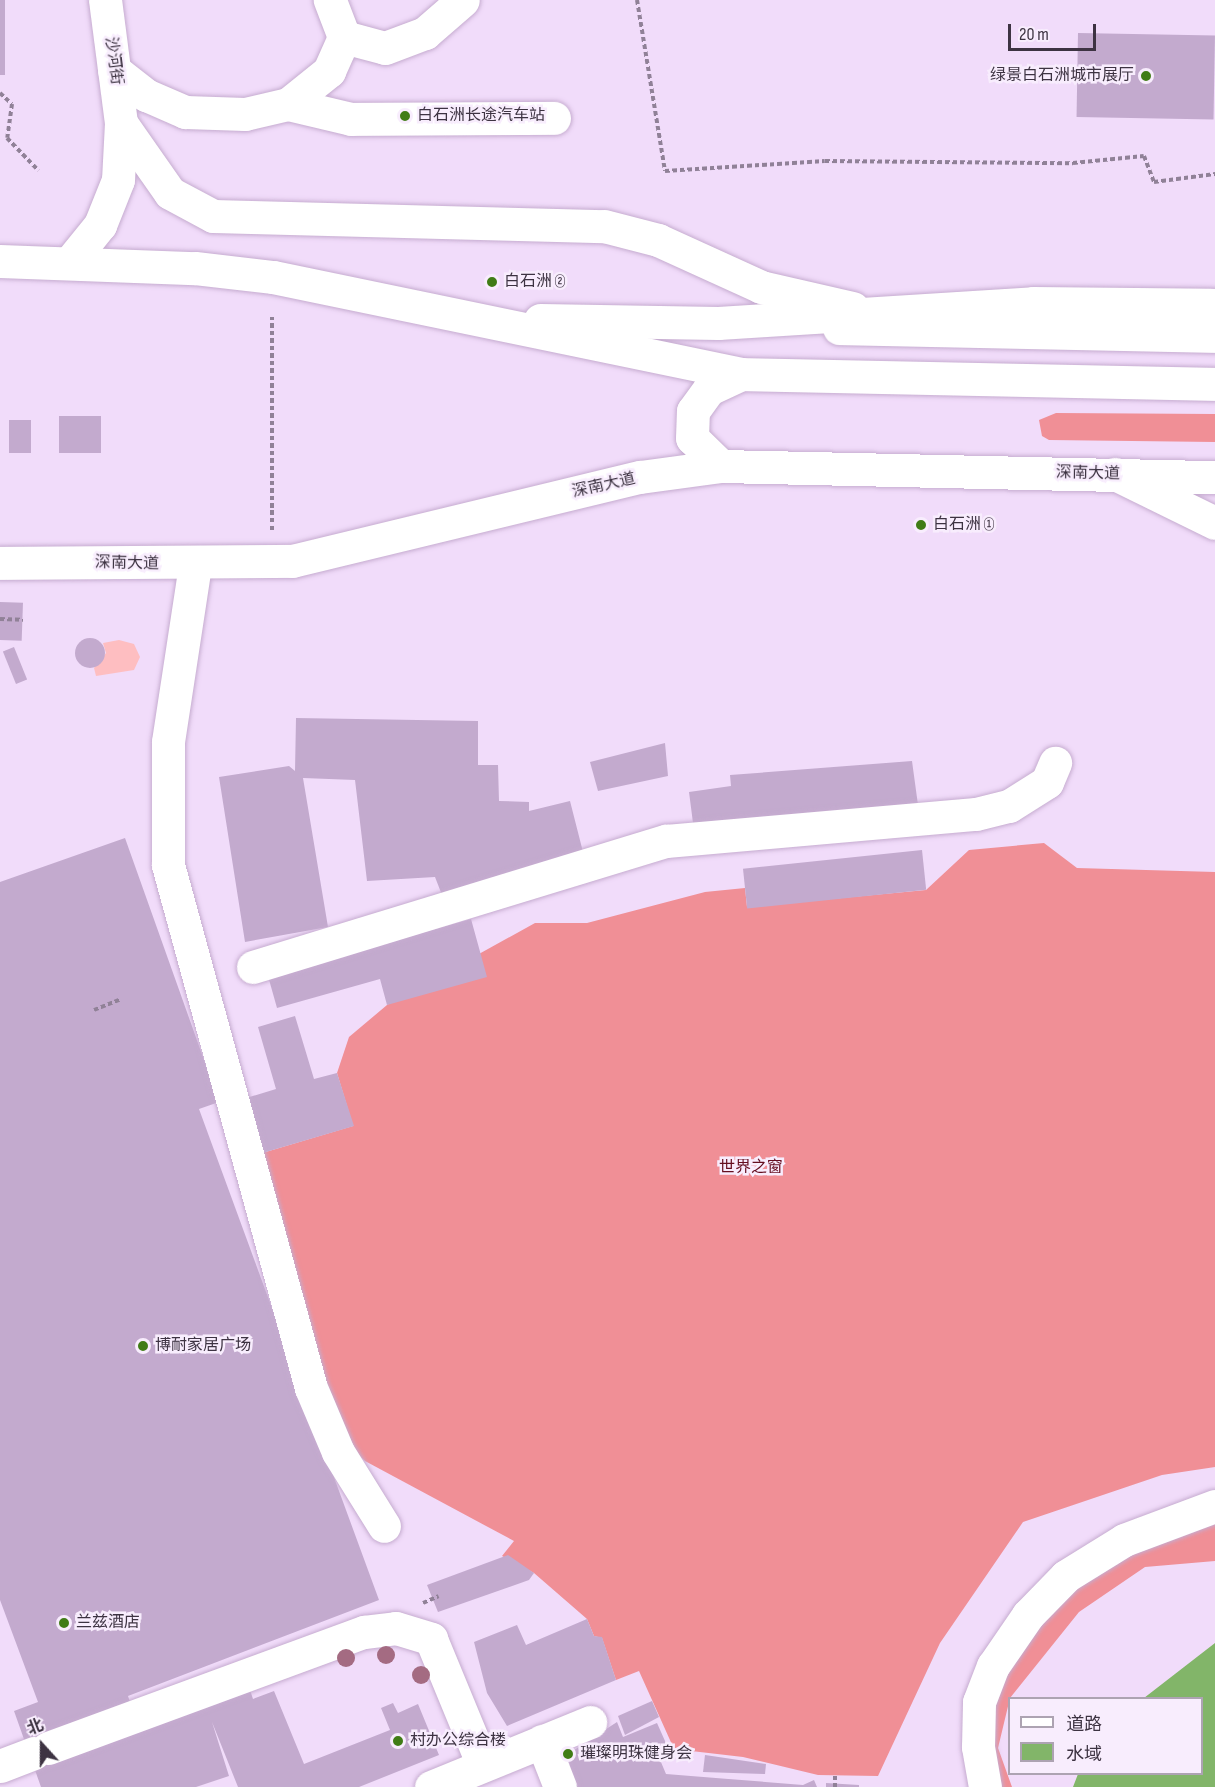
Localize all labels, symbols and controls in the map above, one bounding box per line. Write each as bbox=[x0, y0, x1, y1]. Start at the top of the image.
scale bar bbox=[1011, 12, 1100, 50]
text: 20 m bbox=[1019, 24, 1049, 45]
street label: 沙河街 bbox=[101, 36, 125, 86]
place label: 绿景白石洲城市展厅 bbox=[990, 66, 1134, 86]
marker: 绿景白石洲城市展厅 bbox=[1139, 69, 1153, 83]
place label: 白石洲长途汽车站 bbox=[417, 106, 545, 126]
marker: 白石洲长途汽车站 bbox=[398, 109, 412, 123]
place label: 白石洲 ② bbox=[504, 272, 566, 292]
marker: 白石洲 ② bbox=[485, 275, 499, 289]
street label: 深南大道 bbox=[1056, 464, 1120, 484]
street label: 深南大道 bbox=[571, 469, 637, 503]
place label: 白石洲 ① bbox=[933, 515, 995, 535]
marker: 白石洲 ① bbox=[914, 518, 928, 532]
street label: 深南大道 bbox=[95, 554, 159, 574]
park label: 世界之窗 bbox=[719, 1158, 783, 1178]
place label: 博耐家居广场 bbox=[155, 1336, 251, 1356]
marker: 博耐家居广场 bbox=[136, 1339, 150, 1353]
place label: 兰兹酒店 bbox=[76, 1613, 140, 1633]
marker: 兰兹酒店 bbox=[57, 1616, 71, 1630]
legend bbox=[1008, 1697, 1203, 1775]
text: 道路 bbox=[1066, 1714, 1102, 1735]
north arrow bbox=[12, 1715, 72, 1775]
text: 北 bbox=[24, 1716, 46, 1739]
place label: 村办公综合楼 bbox=[410, 1731, 506, 1751]
marker: 村办公综合楼 bbox=[391, 1734, 405, 1748]
place label: 璀璨明珠健身会 bbox=[580, 1744, 692, 1764]
text: 水域 bbox=[1066, 1744, 1102, 1765]
marker: 璀璨明珠健身会 bbox=[561, 1747, 575, 1761]

